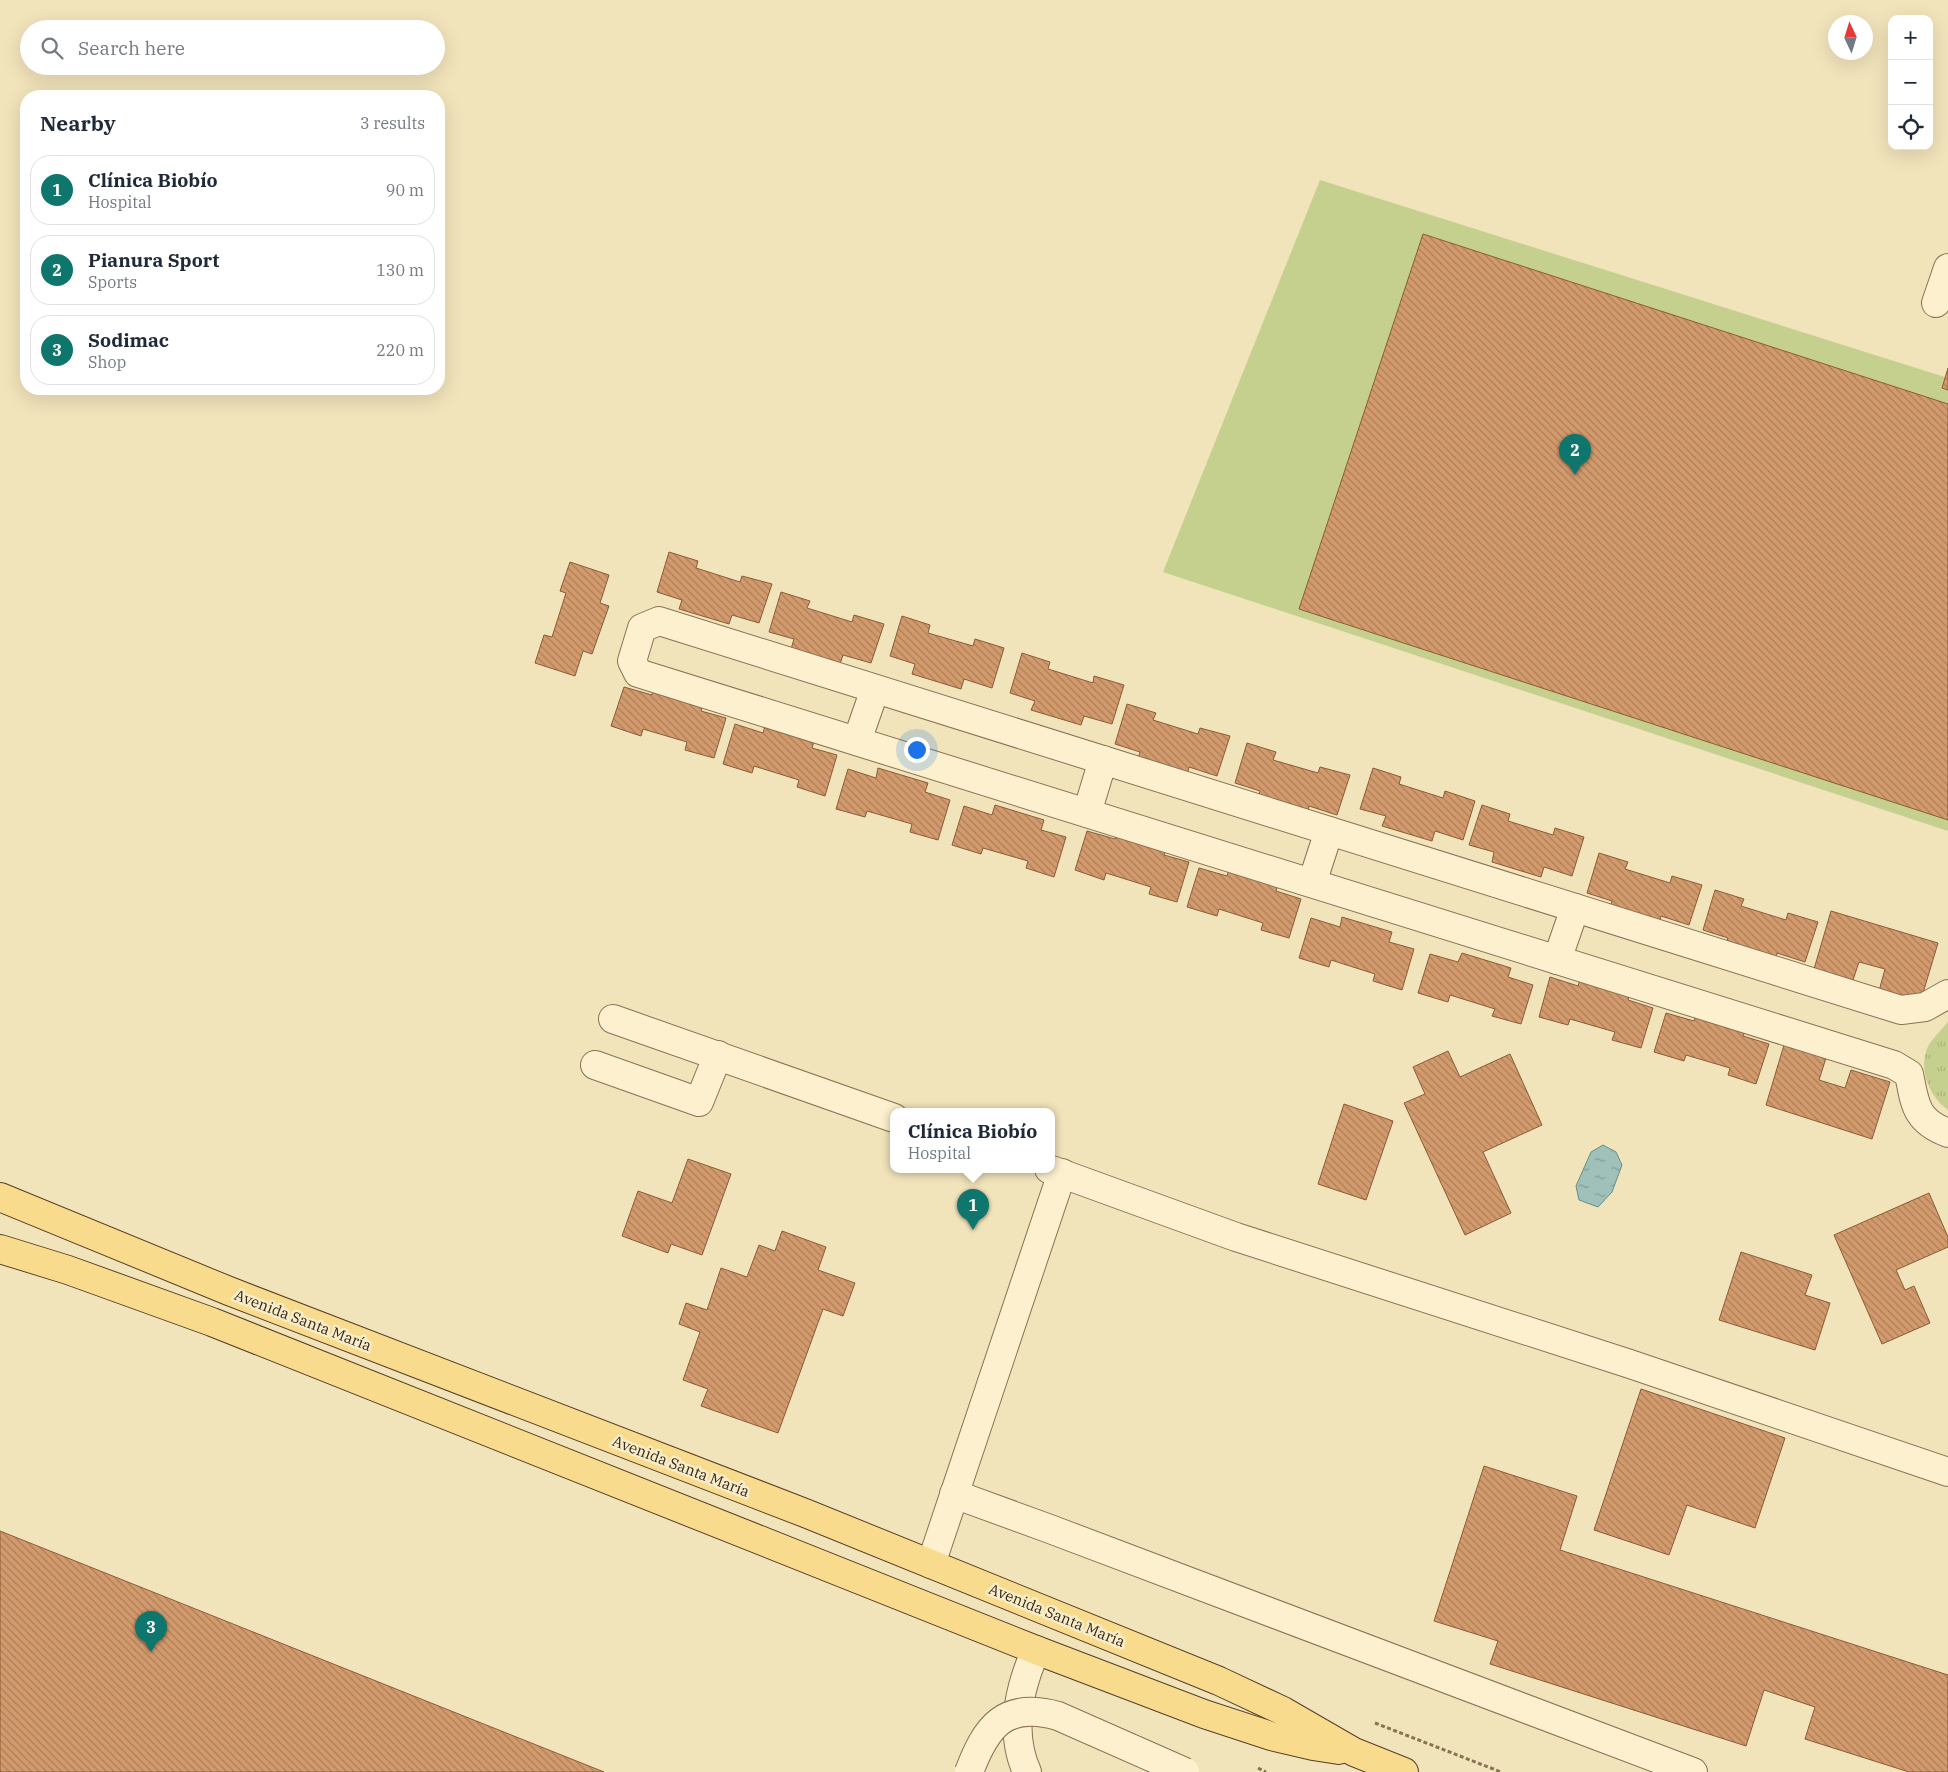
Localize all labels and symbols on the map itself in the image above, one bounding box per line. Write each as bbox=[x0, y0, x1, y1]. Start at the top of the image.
north arrow bbox=[1828, 15, 1873, 60]
pin: 2 bbox=[1559, 434, 1591, 475]
your location bbox=[904, 737, 930, 763]
pin: 1 bbox=[957, 1189, 989, 1230]
street label: Avenida Santa María bbox=[232, 1285, 374, 1355]
street label: Avenida Santa María bbox=[610, 1431, 752, 1501]
street label: Avenida Santa María bbox=[986, 1579, 1128, 1651]
pin: 3 bbox=[135, 1611, 167, 1652]

